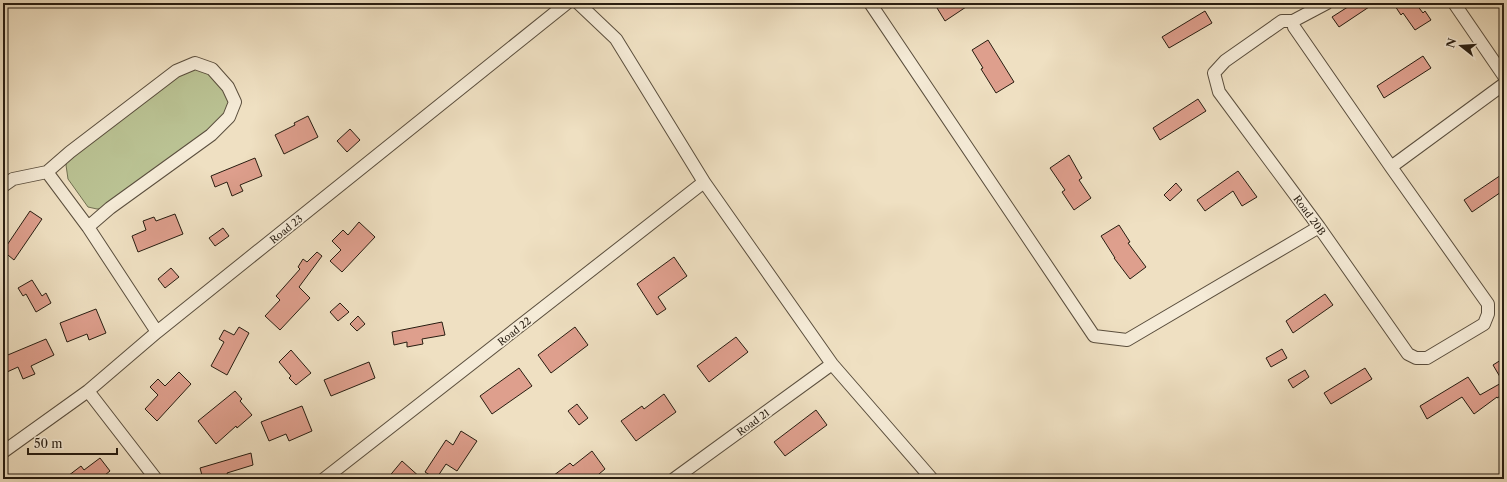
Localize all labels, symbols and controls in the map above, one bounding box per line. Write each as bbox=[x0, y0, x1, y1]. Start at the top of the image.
north arrow bbox=[1441, 26, 1481, 66]
text: N bbox=[1443, 36, 1460, 50]
street label: Road 20B bbox=[1291, 193, 1329, 238]
street label: Road 23 bbox=[267, 212, 305, 247]
street label: Road 22 bbox=[495, 314, 534, 348]
street label: Road 21 bbox=[734, 406, 773, 439]
scale bar bbox=[28, 430, 117, 456]
text: 50 m bbox=[34, 436, 63, 451]

